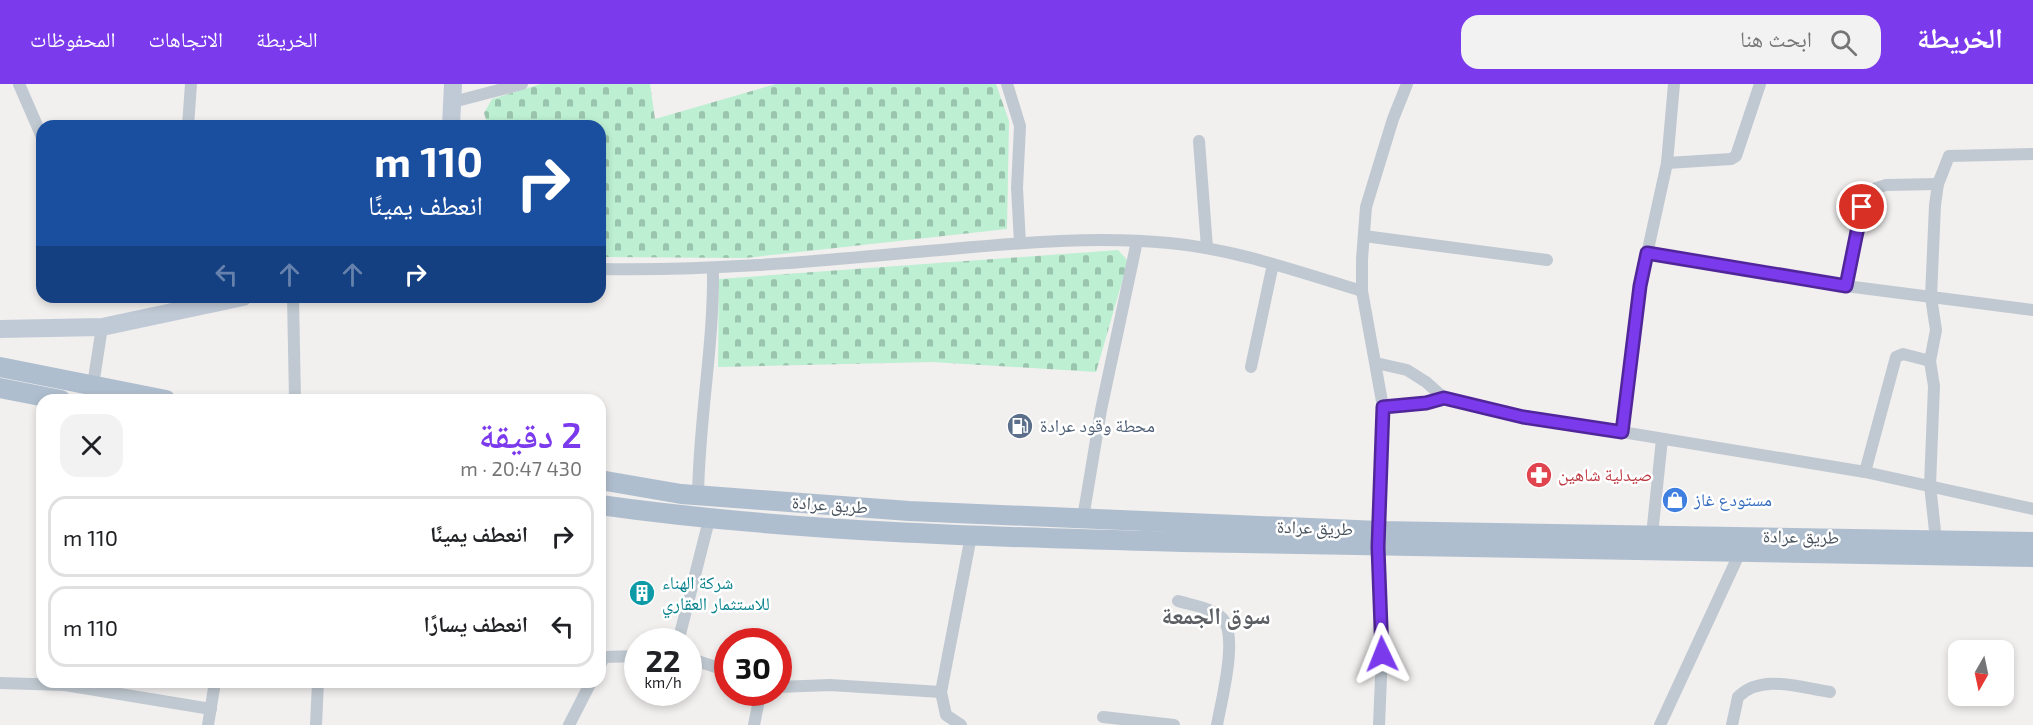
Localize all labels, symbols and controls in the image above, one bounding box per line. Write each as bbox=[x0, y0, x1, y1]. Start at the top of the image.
search box bbox=[1461, 15, 1881, 69]
text: الخريطة bbox=[1917, 20, 2003, 54]
text: ابحث هنا bbox=[1740, 25, 1812, 51]
text: المحفوظات bbox=[30, 26, 115, 51]
text: الاتجاهات bbox=[148, 26, 223, 51]
text: الخريطة bbox=[256, 26, 318, 51]
icon: search bbox=[1827, 26, 1860, 59]
text: 110 m bbox=[374, 135, 483, 185]
icon: right bbox=[504, 144, 582, 222]
pin bbox=[1836, 181, 1887, 232]
text: انعطف يمينًا bbox=[368, 188, 483, 220]
icon: arrive bbox=[1845, 190, 1878, 223]
icon: left bbox=[210, 258, 243, 291]
icon: ahead bbox=[273, 258, 306, 291]
icon: ahead bbox=[336, 258, 369, 291]
icon: right bbox=[399, 258, 432, 291]
fuel station icon: محطة وقود عرادة bbox=[1005, 411, 1035, 441]
text: 2 دقيقة bbox=[479, 412, 582, 455]
button: close bbox=[60, 414, 123, 477]
place label: محطة وقود عرادة bbox=[1040, 414, 1155, 436]
text: 430 m · 20:47 bbox=[460, 456, 582, 480]
pharmacy icon: صيدلية شاهين bbox=[1524, 460, 1554, 490]
place label: صيدلية شاهين bbox=[1558, 463, 1652, 486]
shop icon: مستودع غاز bbox=[1660, 485, 1690, 515]
place label: مستودع غاز bbox=[1693, 488, 1772, 511]
street label: طريق عرادة bbox=[791, 490, 869, 519]
street label: طريق عرادة bbox=[1276, 515, 1354, 540]
text: انعطف يمينًا bbox=[430, 520, 528, 546]
icon: right bbox=[546, 520, 579, 553]
text: 110 m bbox=[63, 524, 118, 550]
street label: طريق عرادة bbox=[1763, 524, 1839, 549]
place label: شركة الهناء للاستثمار العقاري bbox=[662, 571, 770, 619]
building icon: شركة الهناء للاستثمار العقاري bbox=[627, 578, 657, 608]
district label: سوق الجمعة bbox=[1162, 600, 1270, 630]
text: انعطف يسارًا bbox=[423, 610, 528, 636]
icon: left bbox=[546, 610, 579, 643]
text: 110 m bbox=[63, 614, 118, 640]
position arrow bbox=[1350, 622, 1414, 686]
speed limit sign: 30 bbox=[714, 628, 792, 706]
north arrow bbox=[1948, 640, 2014, 706]
map controls bbox=[1948, 640, 2014, 706]
text: 22 bbox=[646, 642, 680, 678]
text: km/h bbox=[644, 673, 682, 691]

